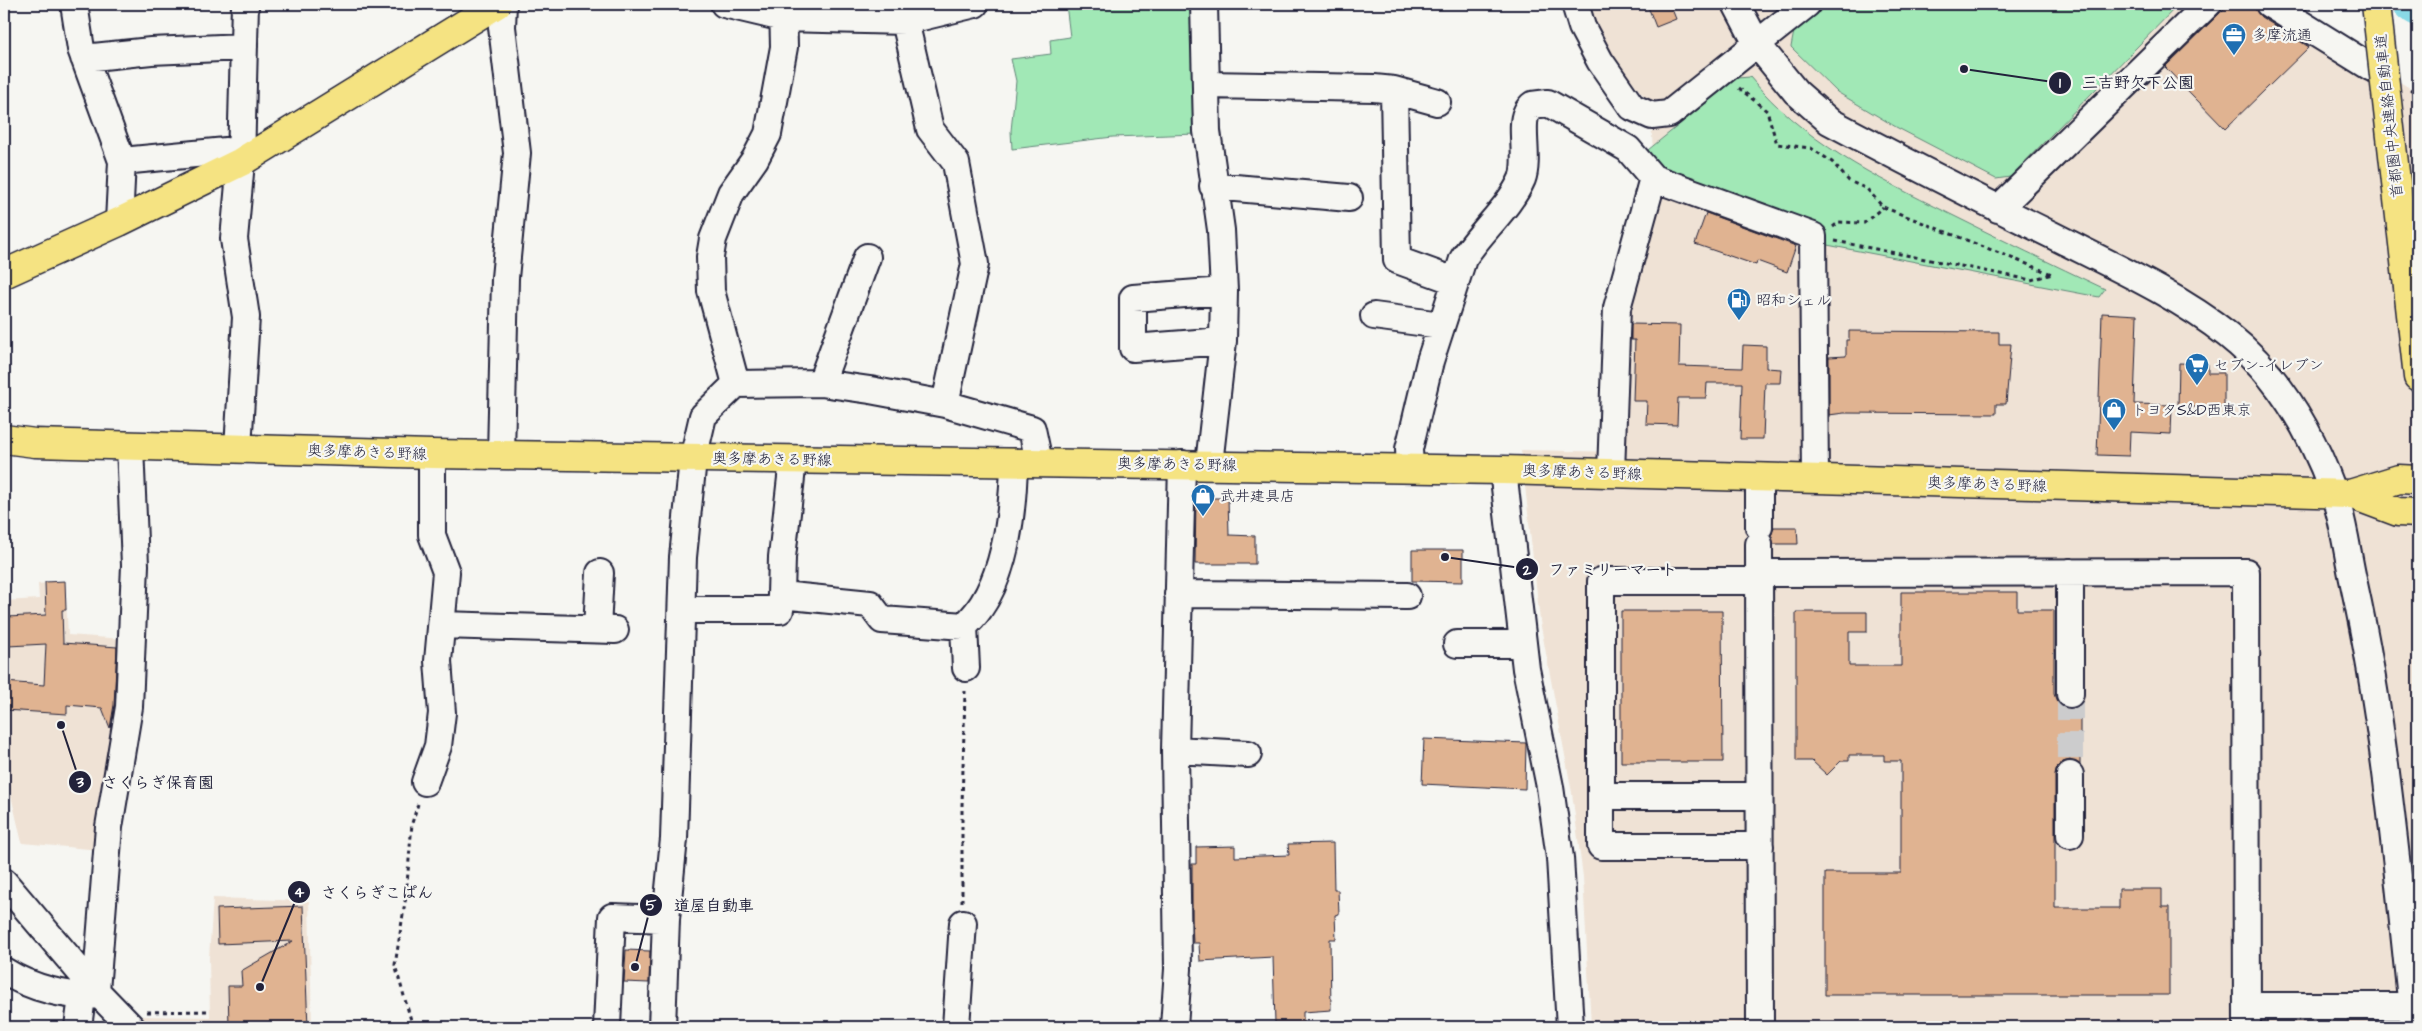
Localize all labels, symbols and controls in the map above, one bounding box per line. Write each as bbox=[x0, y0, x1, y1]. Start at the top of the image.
office icon: 多摩流通 bbox=[2221, 22, 2247, 56]
place label: 多摩流通 bbox=[2252, 25, 2312, 46]
street label: 首都圏中央連絡自動車道 bbox=[2370, 33, 2409, 199]
callout: 三吉野欠下公園 bbox=[2047, 67, 2204, 98]
text: 三吉野欠下公園 bbox=[2082, 72, 2194, 94]
text: 1 bbox=[2059, 73, 2061, 94]
fuel station icon: 昭和シェル bbox=[1726, 287, 1752, 321]
place label: 昭和シェル bbox=[1756, 290, 1831, 311]
supermarket icon: セブン-イレブン bbox=[2184, 352, 2210, 386]
place label: セブン-イレブン bbox=[2214, 355, 2324, 376]
shop icon: トヨタS&D西東京 bbox=[2101, 397, 2127, 431]
place label: トヨタS&D西東京 bbox=[2132, 400, 2251, 421]
street label: 奥多摩あきる野線 bbox=[307, 440, 427, 465]
street label: 奥多摩あきる野線 bbox=[712, 448, 832, 471]
street label: 奥多摩あきる野線 bbox=[1117, 453, 1237, 476]
street label: 奥多摩あきる野線 bbox=[1522, 460, 1642, 485]
street label: 奥多摩あきる野線 bbox=[1927, 472, 2047, 497]
shop icon: 武井建具店 bbox=[1190, 483, 1216, 517]
place label: 武井建具店 bbox=[1220, 486, 1295, 507]
callout: ファミリーマート bbox=[1514, 554, 1687, 585]
text: ファミリーマート bbox=[1549, 559, 1677, 581]
text: 2 bbox=[1522, 560, 1532, 581]
callout: さくらぎ保育園 bbox=[67, 767, 224, 798]
text: 3 bbox=[75, 772, 84, 793]
text: さくらぎ保育園 bbox=[102, 772, 214, 794]
callout: さくらぎこぱん bbox=[286, 876, 443, 907]
text: 4 bbox=[294, 882, 305, 903]
text: さくらぎこぱん bbox=[321, 882, 433, 904]
callout: 道屋自動車 bbox=[639, 890, 764, 921]
text: 5 bbox=[646, 895, 657, 916]
text: 道屋自動車 bbox=[674, 895, 754, 917]

